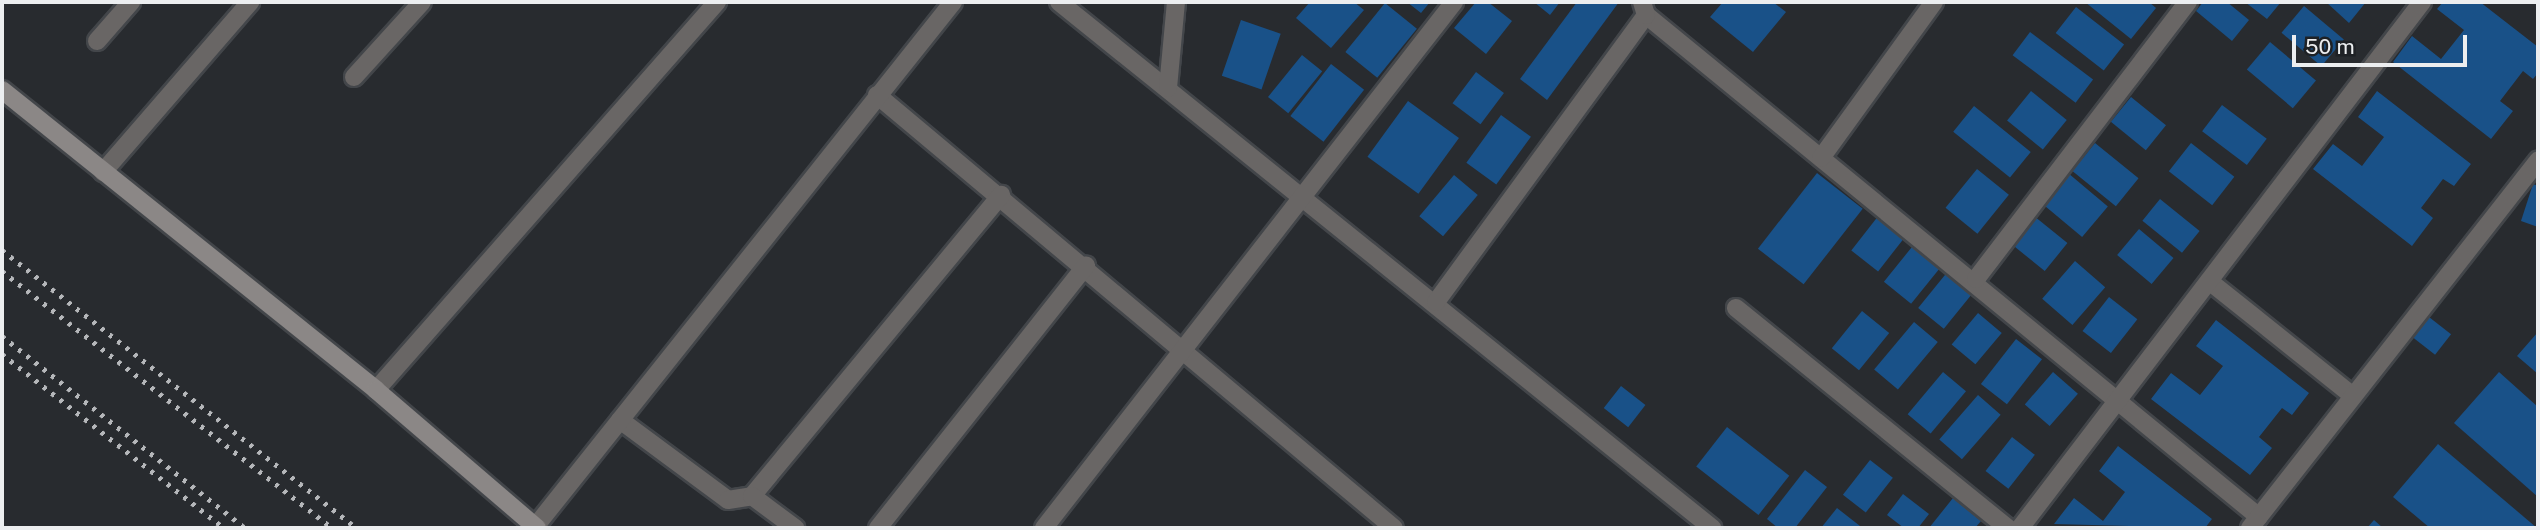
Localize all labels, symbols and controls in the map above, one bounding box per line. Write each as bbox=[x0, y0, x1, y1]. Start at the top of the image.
scale bar bbox=[2295, 21, 2470, 65]
text: 50 m bbox=[2305, 34, 2355, 59]

